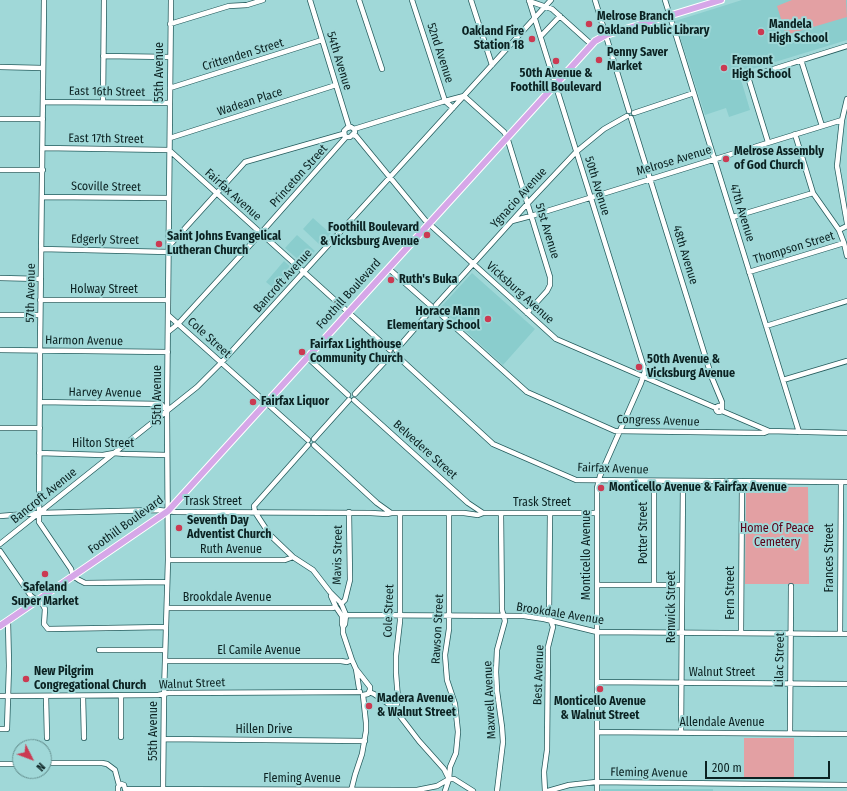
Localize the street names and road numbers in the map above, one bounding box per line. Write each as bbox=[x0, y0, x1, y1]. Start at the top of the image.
street label: 52nd Avenue bbox=[424, 21, 456, 85]
street label: 54th Avenue bbox=[323, 30, 355, 92]
street label: Crittenden Street bbox=[201, 36, 285, 74]
street label: 55th Avenue bbox=[153, 42, 167, 102]
street label: East 16th Street bbox=[69, 84, 145, 100]
street label: Wadean Place bbox=[216, 85, 284, 119]
street label: East 17th Street bbox=[68, 131, 144, 147]
street label: Princeton Street bbox=[267, 142, 331, 210]
street label: Melrose Avenue bbox=[635, 143, 713, 179]
street label: 50th Avenue bbox=[581, 155, 613, 217]
street label: Ygnacio Avenue bbox=[488, 165, 550, 231]
street label: Fairfax Avenue bbox=[202, 166, 264, 224]
street label: Scoville Street bbox=[71, 179, 141, 195]
street label: 47th Avenue bbox=[726, 182, 758, 244]
street label: 51st Avenue bbox=[532, 201, 562, 261]
street label: 48th Avenue bbox=[669, 224, 701, 286]
street label: Thompson Street bbox=[752, 229, 836, 267]
street label: Edgerly Street bbox=[71, 232, 139, 248]
street label: Bancroft Avenue bbox=[251, 246, 315, 316]
street label: Foothill Boulevard bbox=[314, 256, 384, 332]
street label: Vicksburg Avenue bbox=[483, 259, 557, 327]
street label: 57th Avenue bbox=[23, 263, 39, 323]
street label: Holway Street bbox=[70, 283, 138, 297]
street label: Cole Street bbox=[184, 315, 234, 361]
street label: Harmon Avenue bbox=[45, 333, 123, 349]
street label: 55th Avenue bbox=[151, 365, 165, 425]
street label: Harvey Avenue bbox=[69, 385, 141, 401]
street label: Congress Avenue bbox=[616, 412, 700, 430]
street label: Belvedere Street bbox=[390, 417, 460, 483]
street label: Hilton Street bbox=[72, 437, 134, 451]
street label: Fairfax Avenue bbox=[577, 461, 649, 477]
street label: Bancroft Avenue bbox=[8, 465, 80, 527]
street label: Foothill Boulevard bbox=[86, 493, 166, 557]
street label: Trask Street bbox=[184, 495, 242, 509]
street label: Trask Street bbox=[513, 496, 571, 510]
street label: Potter Street bbox=[637, 502, 651, 564]
street label: Monticello Avenue bbox=[580, 510, 594, 600]
street label: Frances Street bbox=[823, 523, 837, 593]
street label: Mavis Street bbox=[330, 525, 346, 585]
street label: Ruth Avenue bbox=[200, 543, 262, 557]
street label: Fern Street bbox=[724, 566, 738, 620]
street label: Renwick Street bbox=[665, 571, 679, 643]
street label: Cole Street bbox=[381, 584, 397, 638]
street label: Brookdale Avenue bbox=[183, 591, 271, 605]
street label: Rawson Street bbox=[429, 594, 447, 664]
street label: Brookdale Avenue bbox=[515, 600, 605, 628]
street label: Lilac Street bbox=[772, 632, 788, 688]
street label: El Camile Avenue bbox=[217, 644, 301, 658]
street label: Best Avenue bbox=[531, 645, 547, 705]
street label: Maxwell Avenue bbox=[481, 660, 499, 740]
street label: Walnut Street bbox=[689, 666, 755, 680]
street label: Walnut Street bbox=[159, 676, 225, 692]
street label: 55th Avenue bbox=[147, 701, 161, 761]
street label: Allendale Avenue bbox=[680, 716, 764, 730]
street label: Hillen Drive bbox=[235, 723, 293, 737]
street label: Fleming Avenue bbox=[610, 765, 688, 781]
street label: Fleming Avenue bbox=[263, 772, 341, 786]

